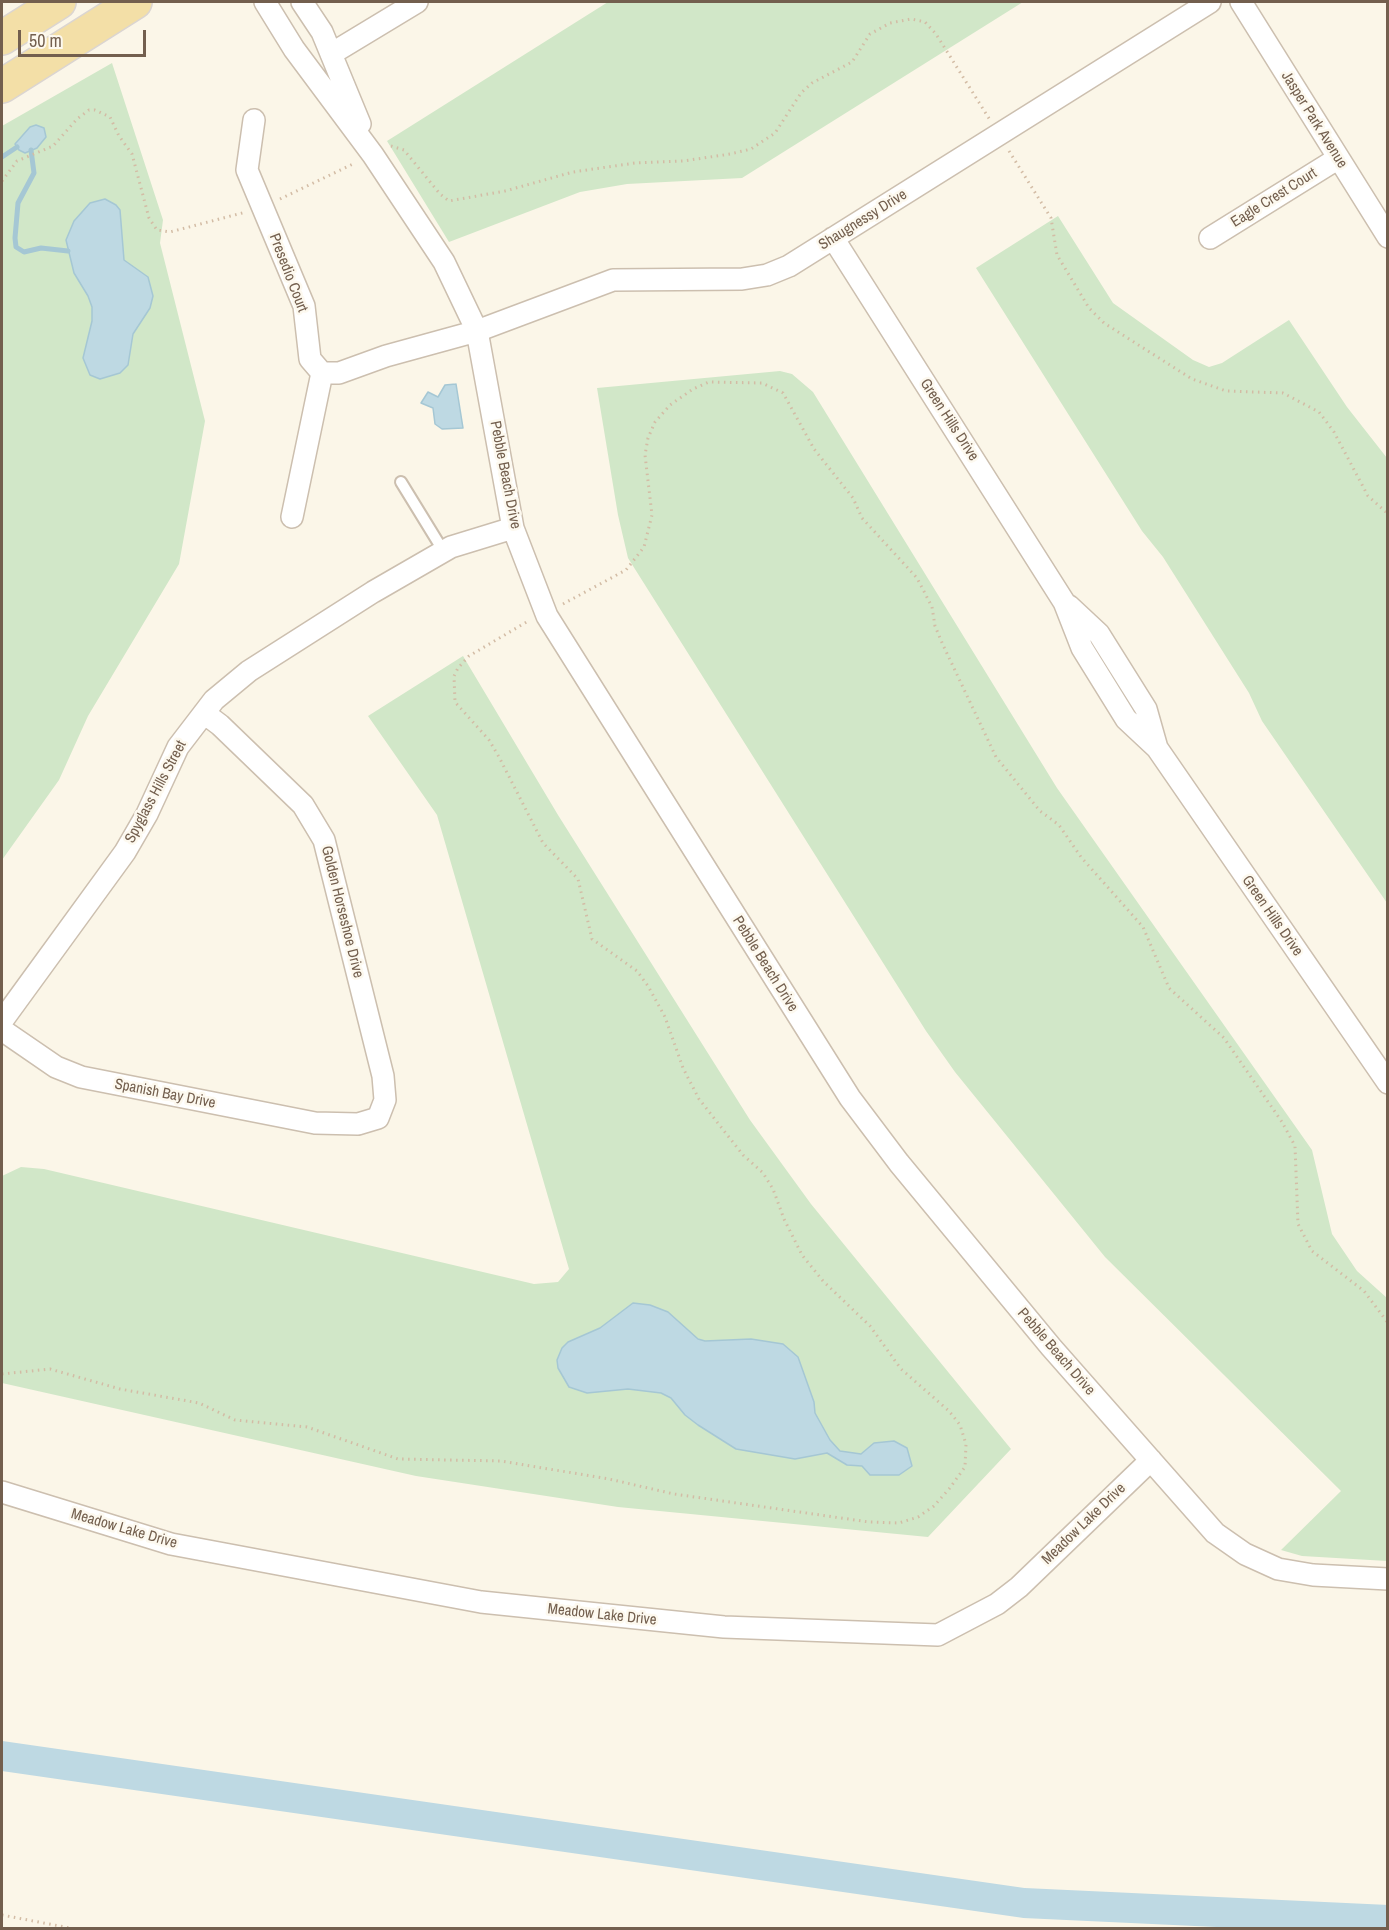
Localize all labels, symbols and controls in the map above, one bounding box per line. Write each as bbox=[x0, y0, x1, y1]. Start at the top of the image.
scale bar bbox=[21, 18, 148, 56]
text: 50 m bbox=[29, 28, 62, 53]
street label: Jasper Park Avenue bbox=[1277, 68, 1351, 172]
street label: Eagle Crest Court bbox=[1228, 164, 1320, 232]
street label: Shaugnessy Drive bbox=[816, 186, 910, 254]
street label: Presedio Court bbox=[265, 231, 311, 315]
street label: Green Hills Drive bbox=[916, 376, 982, 464]
street label: Pebble Beach Drive bbox=[486, 420, 524, 530]
street label: Spyglass Hills Street bbox=[121, 738, 191, 846]
street label: Golden Horseshoe Drive bbox=[317, 844, 367, 980]
street label: Green Hills Drive bbox=[1238, 872, 1306, 960]
street label: Pebble Beach Drive bbox=[728, 913, 802, 1015]
street label: Spanish Bay Drive bbox=[113, 1075, 217, 1113]
street label: Pebble Beach Drive bbox=[1013, 1305, 1099, 1399]
street label: Meadow Lake Drive bbox=[1038, 1480, 1130, 1568]
street label: Meadow Lake Drive bbox=[69, 1505, 179, 1553]
street label: Meadow Lake Drive bbox=[547, 1600, 657, 1630]

